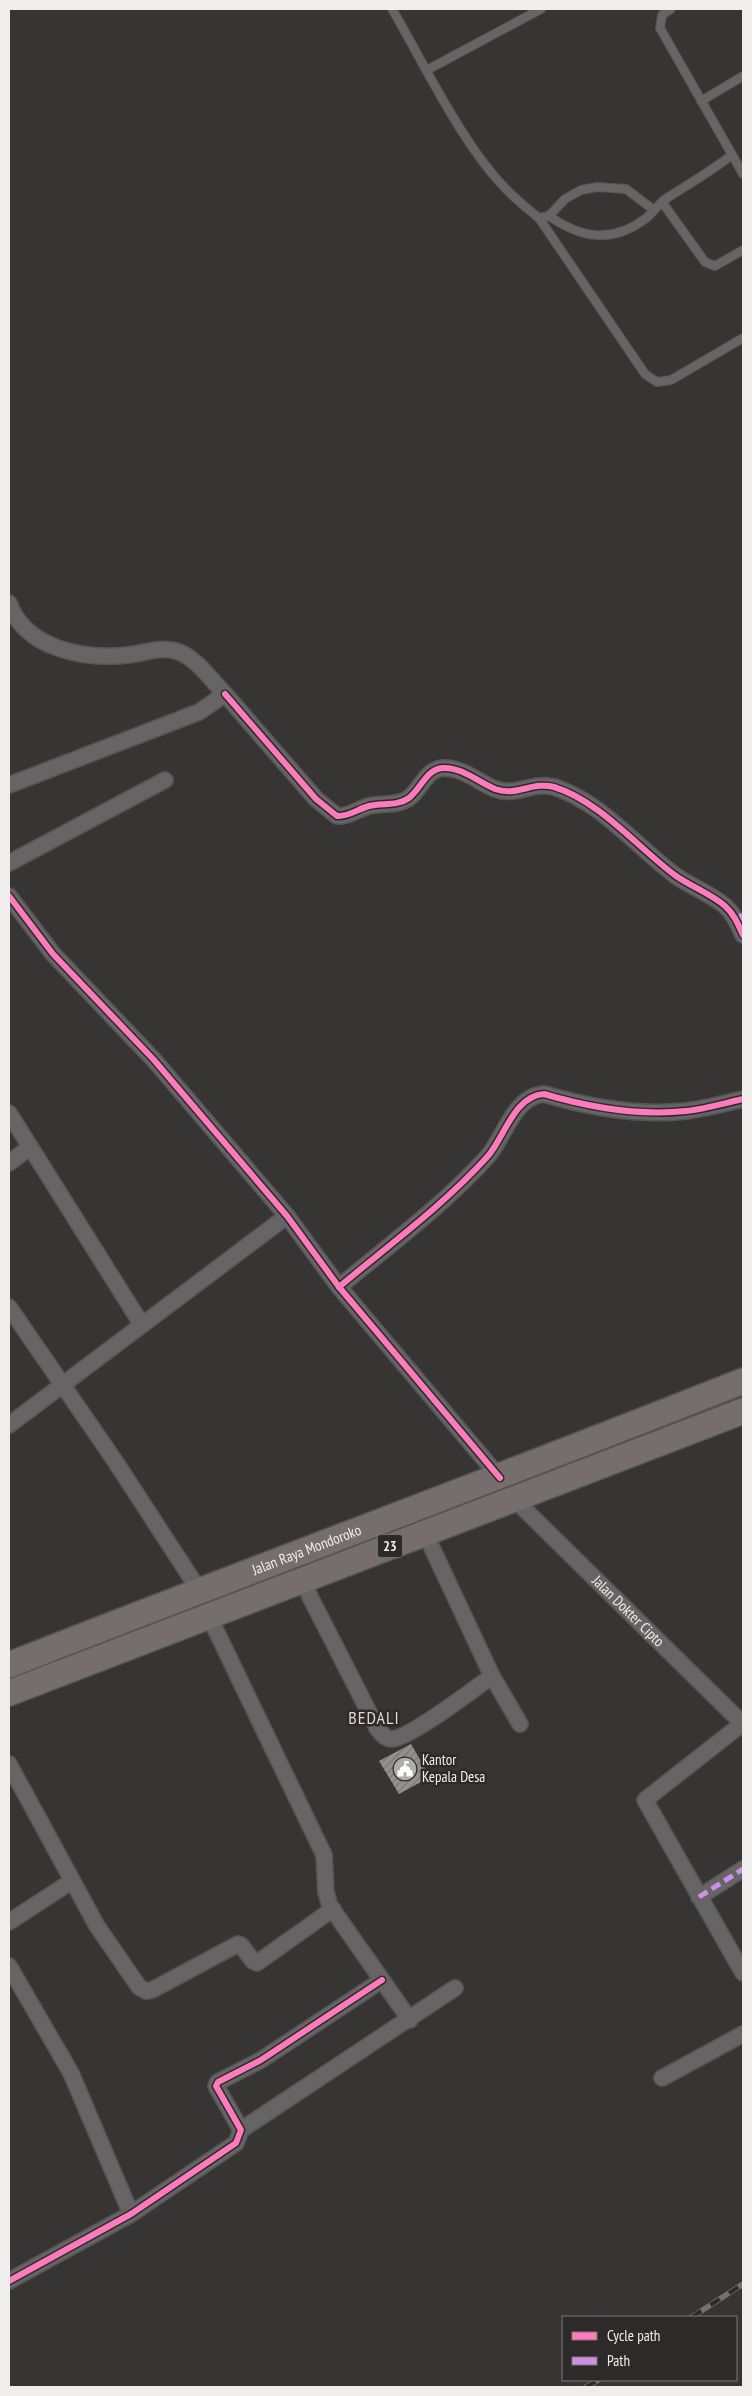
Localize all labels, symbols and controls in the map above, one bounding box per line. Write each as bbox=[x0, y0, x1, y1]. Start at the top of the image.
street label: Jalan Raya Mondoroko bbox=[248, 1520, 364, 1579]
road number: 23 bbox=[378, 1534, 402, 1558]
street label: Jalan Dokter Cipto bbox=[588, 1570, 669, 1650]
district label: BEDALI bbox=[348, 1706, 400, 1729]
place label: Kantor Kepala Desa bbox=[422, 1750, 485, 1786]
public building icon: Kantor Kepala Desa bbox=[392, 1756, 418, 1782]
legend bbox=[562, 2316, 737, 2381]
text: Cycle path bbox=[607, 2326, 660, 2345]
text: Path bbox=[607, 2351, 630, 2370]

